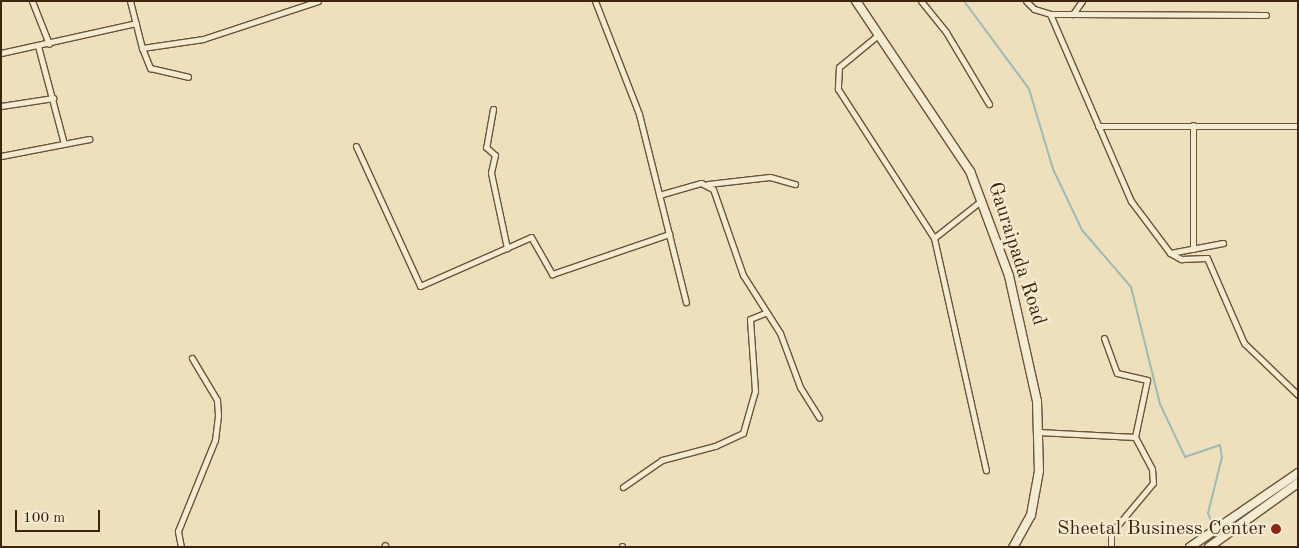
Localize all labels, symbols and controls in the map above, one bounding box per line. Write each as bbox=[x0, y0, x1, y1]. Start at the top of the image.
street label: Gauraipada Road bbox=[982, 179, 1050, 329]
scale bar bbox=[18, 500, 102, 532]
text: 100 m bbox=[23, 511, 65, 526]
place label: Sheetal Business Center bbox=[1057, 517, 1266, 541]
marker: Sheetal Business Center bbox=[1270, 523, 1282, 535]

